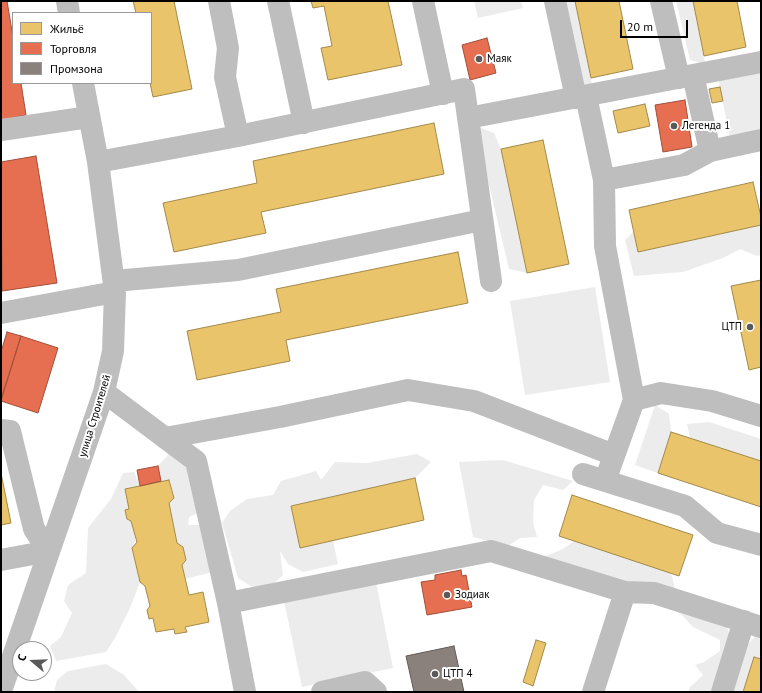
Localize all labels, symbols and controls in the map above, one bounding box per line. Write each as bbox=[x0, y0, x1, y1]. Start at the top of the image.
legend bbox=[12, 12, 152, 84]
scale bar bbox=[622, 12, 690, 38]
text: 20 m bbox=[627, 19, 653, 34]
text: Жильё bbox=[50, 21, 84, 36]
text: Торговля bbox=[50, 41, 96, 56]
place label: Маяк bbox=[487, 52, 512, 66]
marker: Маяк bbox=[474, 54, 484, 64]
text: Промзона bbox=[50, 61, 103, 76]
place label: Легенда 1 bbox=[682, 119, 730, 133]
marker: Легенда 1 bbox=[669, 121, 679, 131]
place label: ЦТП bbox=[722, 320, 742, 334]
marker: ЦТП bbox=[745, 322, 755, 332]
street label: улица Строителей bbox=[76, 373, 114, 459]
place label: Зодиак bbox=[455, 588, 489, 602]
marker: Зодиак bbox=[442, 590, 452, 600]
north arrow bbox=[12, 641, 52, 681]
text: С bbox=[14, 652, 29, 663]
place label: ЦТП 4 bbox=[443, 667, 472, 681]
marker: ЦТП 4 bbox=[430, 669, 440, 679]

